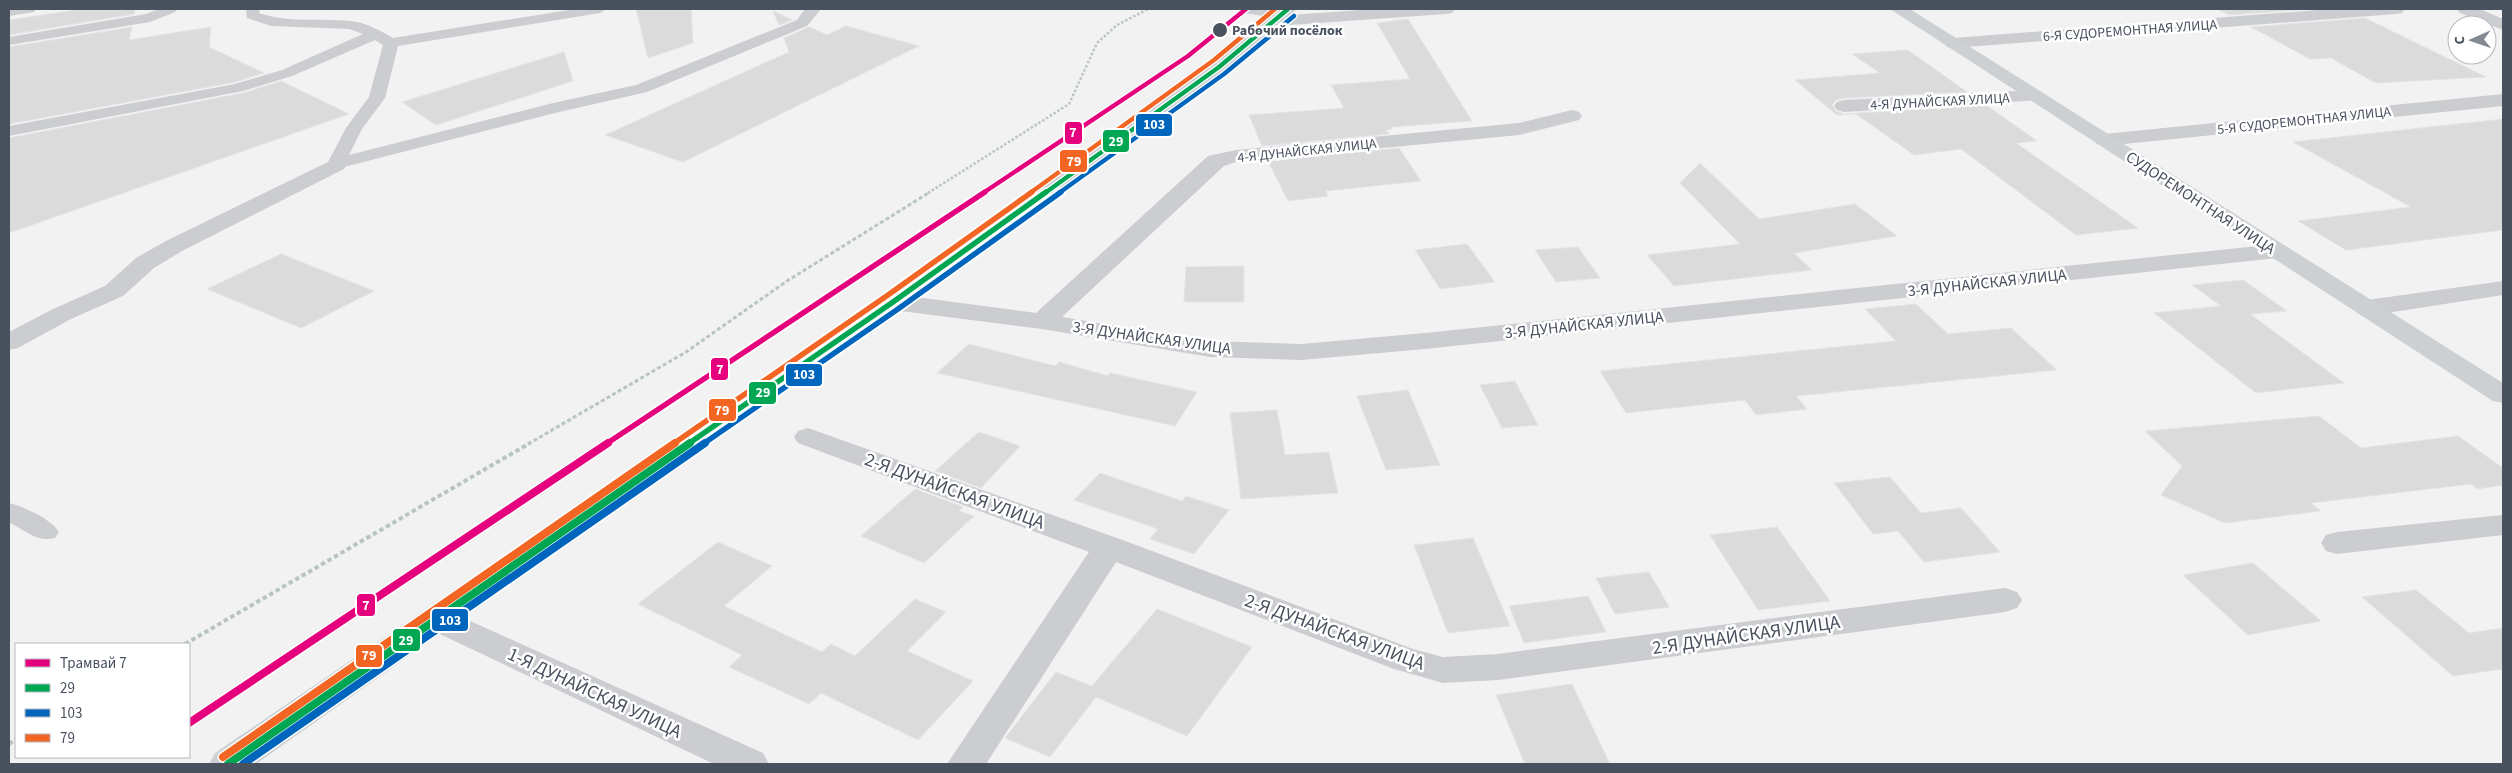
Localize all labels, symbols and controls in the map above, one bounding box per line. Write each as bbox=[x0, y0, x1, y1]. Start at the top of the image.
street label: 6-Я СУДОРЕМОНТНАЯ УЛИЦА bbox=[2042, 15, 2218, 47]
north arrow bbox=[2447, 15, 2497, 65]
marker: Рабочий посёлок bbox=[1211, 21, 1229, 39]
place label: Рабочий посёлок bbox=[1232, 21, 1343, 41]
text: С bbox=[2450, 36, 2470, 45]
street label: 4-Я ДУНАЙСКАЯ УЛИЦА bbox=[1870, 88, 2011, 116]
street label: 5-Я СУДОРЕМОНТНАЯ УЛИЦА bbox=[2216, 102, 2392, 140]
line badge: 103 bbox=[1135, 113, 1173, 137]
text: 103 bbox=[1143, 115, 1165, 135]
line badge: 7 bbox=[1064, 121, 1083, 145]
text: 7 bbox=[1069, 123, 1077, 143]
line badge: 29 bbox=[1102, 129, 1130, 153]
text: 29 bbox=[1109, 132, 1123, 152]
street label: 4-Я ДУНАЙСКАЯ УЛИЦА bbox=[1237, 134, 1378, 168]
street label: СУДОРЕМОНТНАЯ УЛИЦА bbox=[2121, 146, 2280, 260]
line badge: 79 bbox=[1059, 149, 1088, 173]
text: 79 bbox=[1067, 152, 1081, 172]
street label: 3-Я ДУНАЙСКАЯ УЛИЦА bbox=[1907, 264, 2068, 302]
street label: 3-Я ДУНАЙСКАЯ УЛИЦА bbox=[1504, 306, 1665, 344]
street label: 3-Я ДУНАЙСКАЯ УЛИЦА bbox=[1071, 316, 1233, 360]
line badge: 7 bbox=[710, 357, 729, 381]
text: 7 bbox=[716, 360, 724, 380]
line badge: 103 bbox=[785, 363, 823, 387]
text: 103 bbox=[793, 365, 815, 385]
line badge: 29 bbox=[748, 381, 777, 405]
text: 29 bbox=[756, 383, 770, 403]
line badge: 79 bbox=[708, 398, 737, 422]
text: 79 bbox=[715, 401, 729, 421]
street label: 2-Я ДУНАЙСКАЯ УЛИЦА bbox=[861, 446, 1049, 537]
street label: 2-Я ДУНАЙСКАЯ УЛИЦА bbox=[1241, 587, 1429, 678]
line badge: 7 bbox=[356, 593, 376, 617]
text: 7 bbox=[362, 596, 370, 616]
line badge: 103 bbox=[431, 608, 469, 632]
street label: 2-Я ДУНАЙСКАЯ УЛИЦА bbox=[1651, 609, 1843, 662]
text: 103 bbox=[439, 611, 461, 631]
line badge: 29 bbox=[392, 628, 421, 652]
text: 29 bbox=[399, 631, 413, 651]
street label: 1-Я ДУНАЙСКАЯ УЛИЦА bbox=[503, 641, 687, 746]
legend bbox=[15, 643, 190, 758]
line badge: 79 bbox=[355, 644, 383, 668]
text: 79 bbox=[362, 646, 376, 666]
text: Трамвай 7 bbox=[60, 653, 127, 674]
text: 29 bbox=[60, 678, 75, 699]
text: 103 bbox=[60, 703, 82, 724]
text: 79 bbox=[60, 728, 75, 749]

